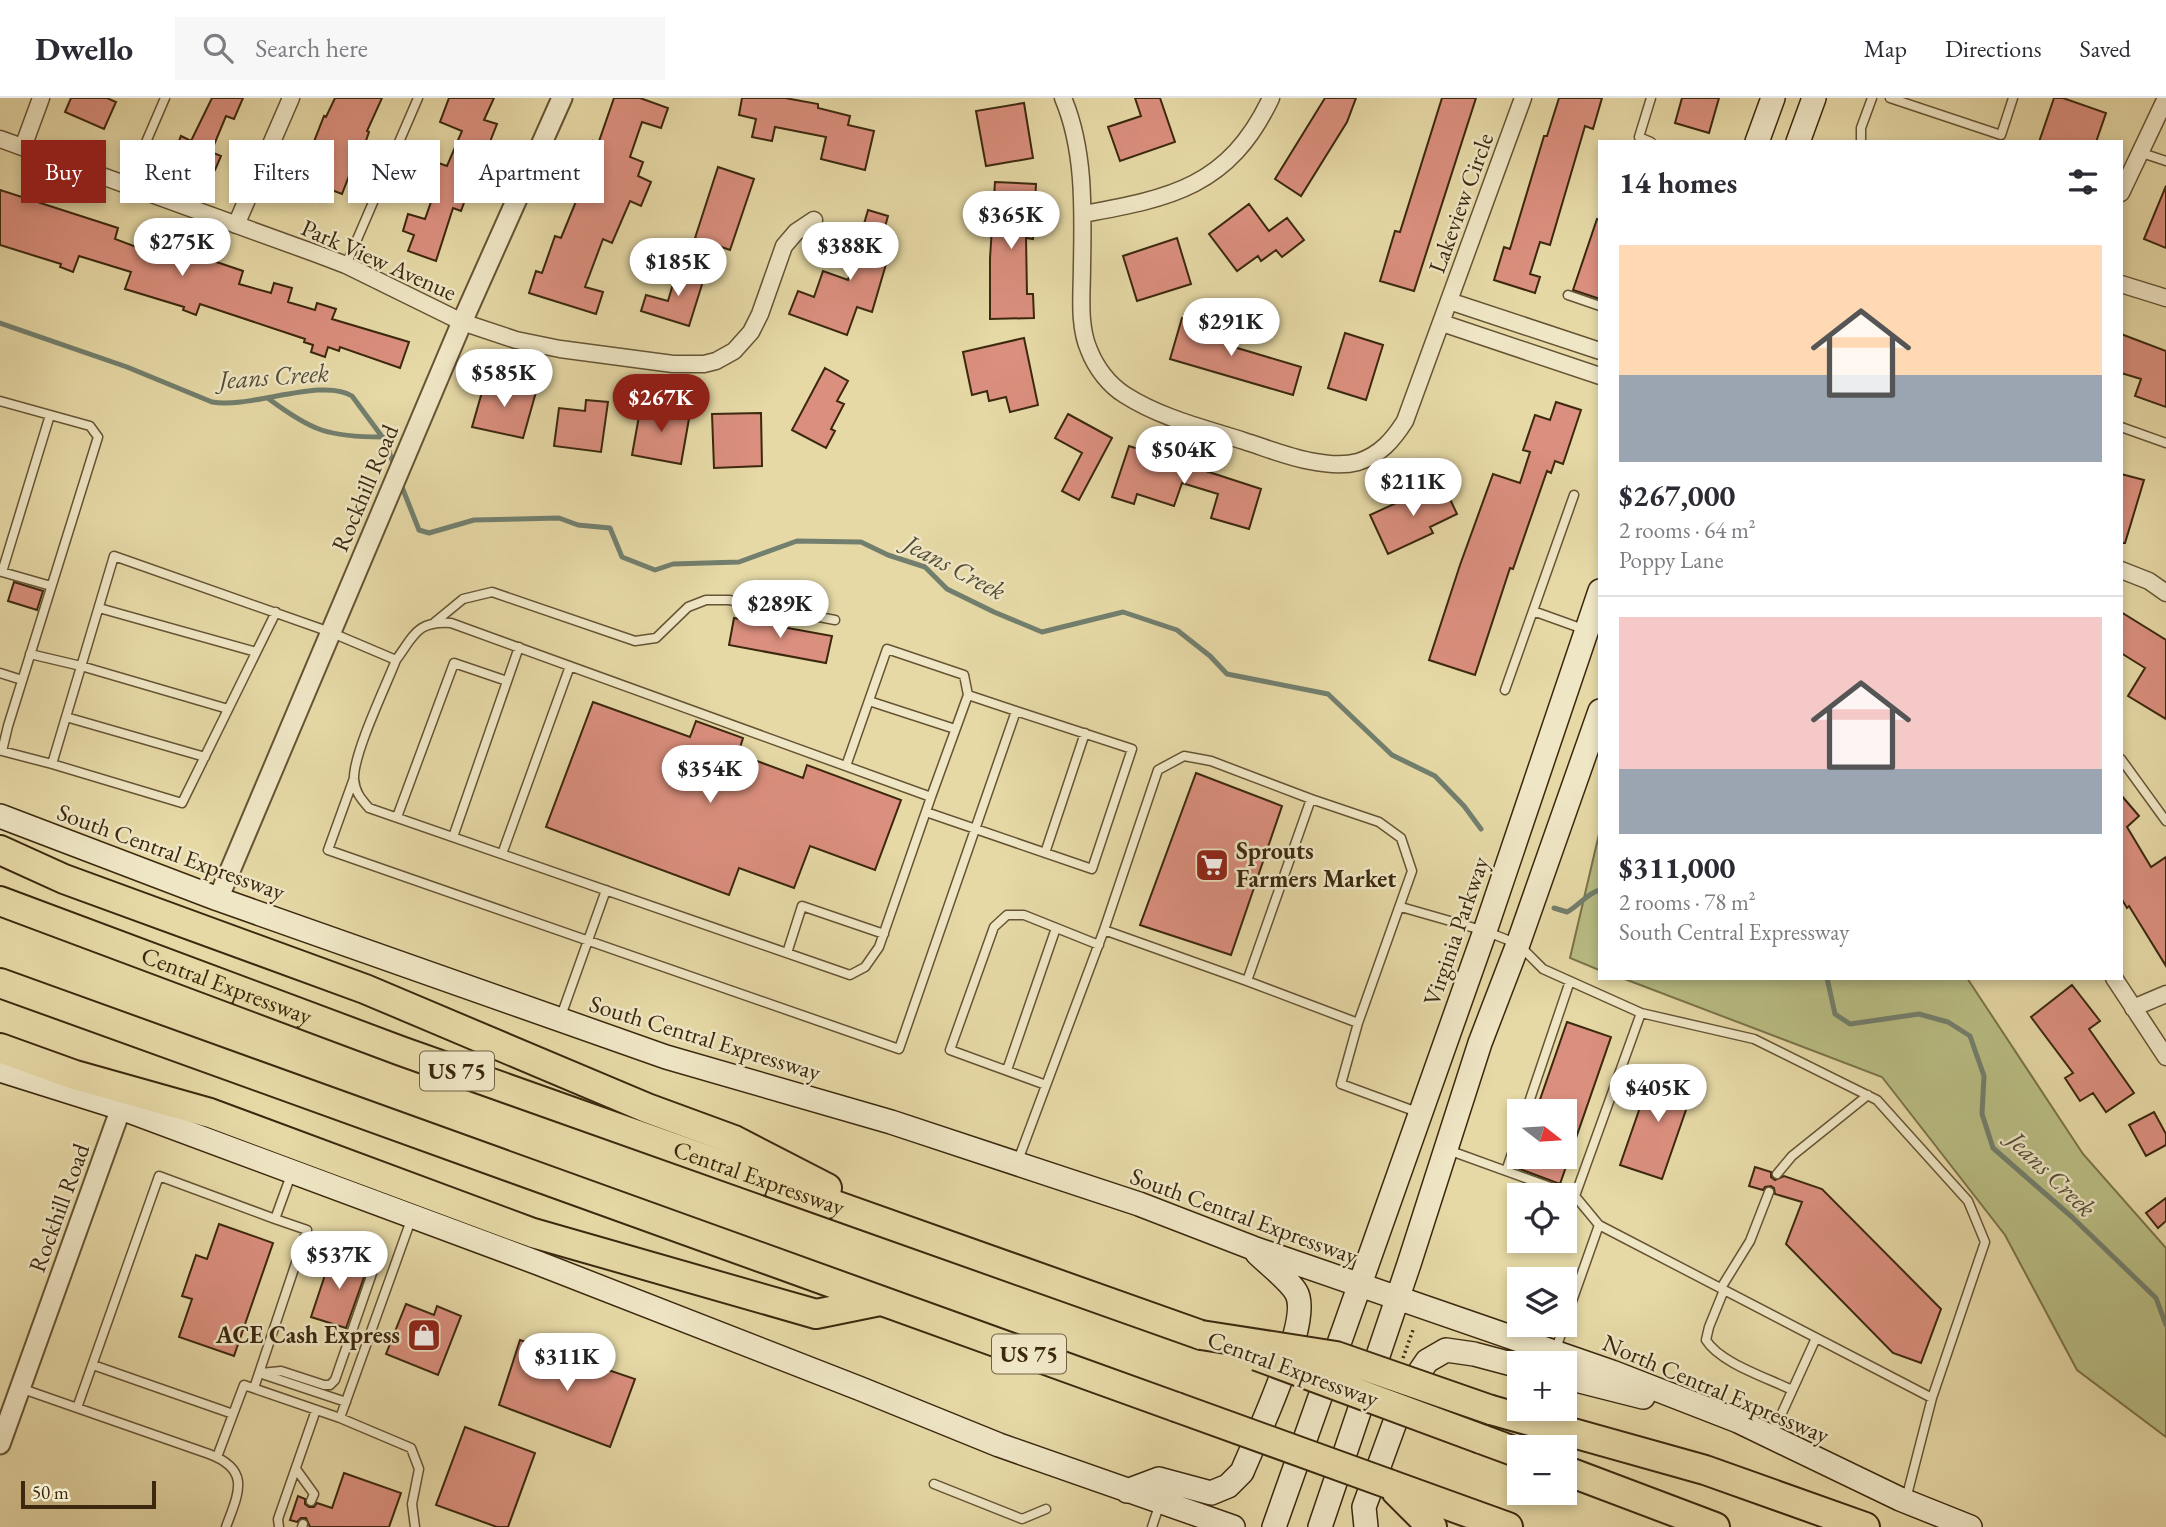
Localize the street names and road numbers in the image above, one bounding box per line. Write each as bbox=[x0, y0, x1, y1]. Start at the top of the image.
street label: Lakeview Circle bbox=[1421, 128, 1500, 277]
street label: Park View Avenue bbox=[297, 211, 462, 308]
street label: Rockhill Road bbox=[324, 419, 405, 556]
street label: South Central Expressway bbox=[53, 796, 290, 907]
street label: Virginia Parkway bbox=[1416, 852, 1496, 1009]
street label: Central Expressway bbox=[137, 939, 317, 1032]
street label: South Central Expressway bbox=[586, 988, 825, 1088]
road number: US 75 bbox=[420, 1052, 494, 1090]
street label: Central Expressway bbox=[669, 1133, 850, 1223]
street label: Rockhill Road bbox=[21, 1138, 96, 1276]
street label: South Central Expressway bbox=[1126, 1160, 1363, 1271]
street label: Central Expressway bbox=[1203, 1323, 1383, 1414]
street label: North Central Expressway bbox=[1598, 1327, 1835, 1451]
road number: US 75 bbox=[992, 1334, 1066, 1373]

